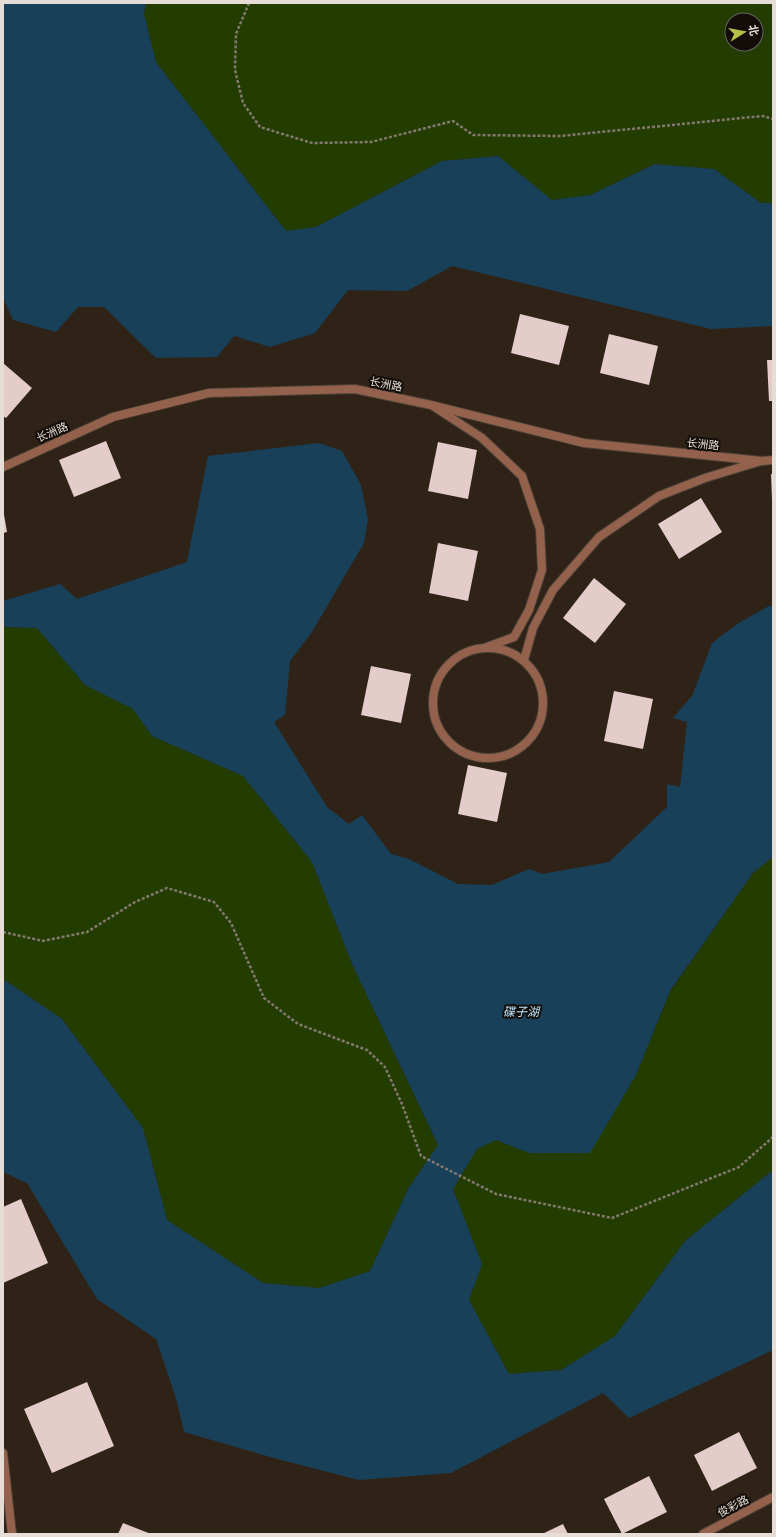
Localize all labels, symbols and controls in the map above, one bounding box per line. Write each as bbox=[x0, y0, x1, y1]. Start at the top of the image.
north arrow bbox=[724, 12, 764, 52]
text: 北 bbox=[745, 23, 762, 37]
street label: 长洲路 bbox=[368, 374, 404, 395]
street label: 长洲路 bbox=[34, 419, 70, 446]
street label: 长洲路 bbox=[686, 435, 720, 454]
water label: 碟子湖 bbox=[503, 1004, 541, 1020]
street label: 俊彩路 bbox=[715, 1492, 751, 1521]

